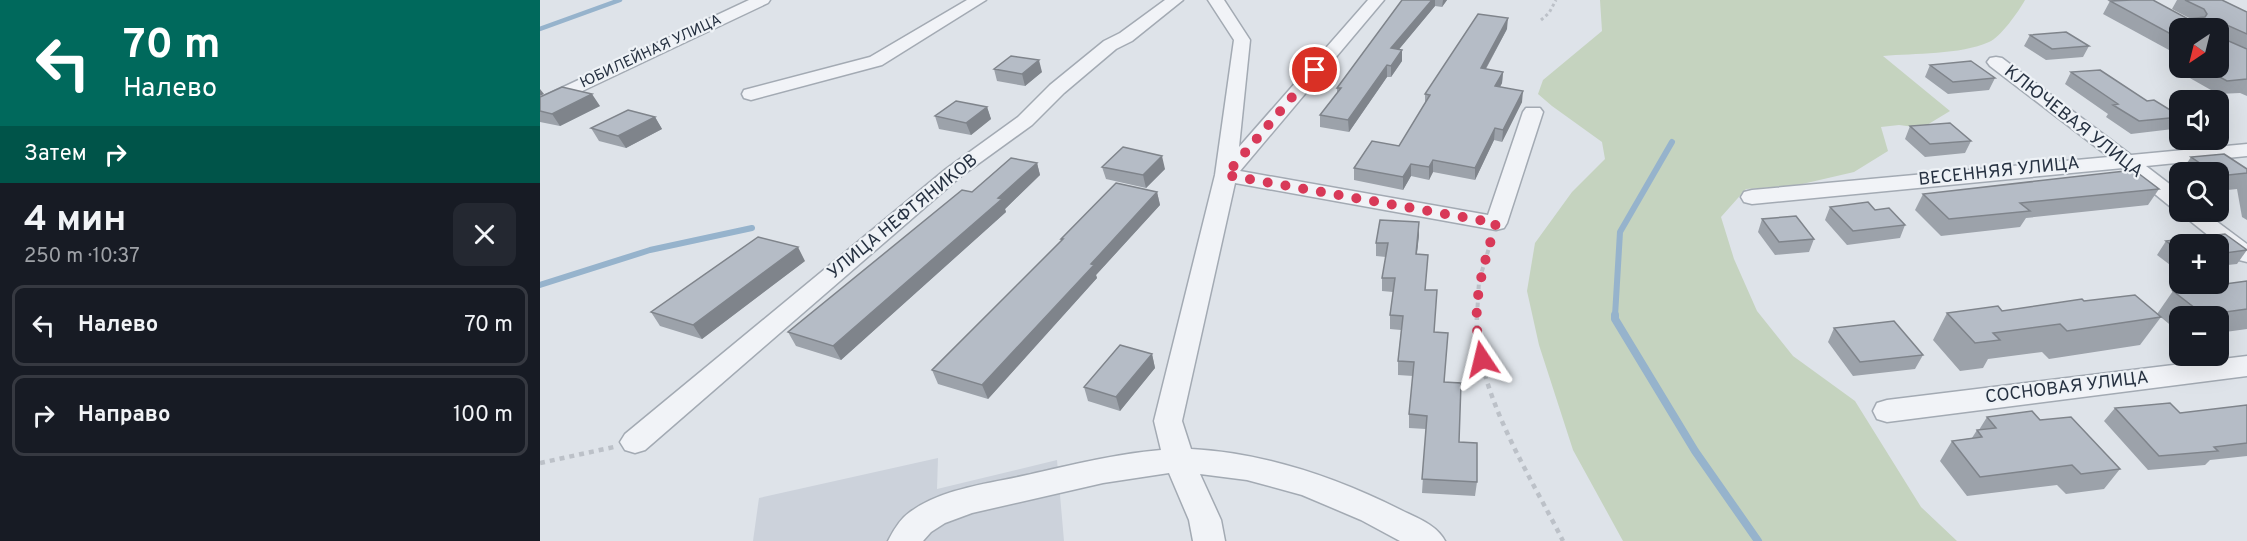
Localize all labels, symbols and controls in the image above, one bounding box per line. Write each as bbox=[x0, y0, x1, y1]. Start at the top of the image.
street label: ЮБИЛЕЙНАЯ УЛИЦА bbox=[577, 9, 725, 93]
north arrow bbox=[2169, 18, 2229, 78]
map controls bbox=[2169, 18, 2229, 366]
text: 70 m bbox=[123, 20, 221, 73]
icon: left bbox=[24, 24, 102, 102]
pin bbox=[1289, 44, 1340, 95]
icon: arrive bbox=[1298, 53, 1331, 86]
street label: КЛЮЧЕВАЯ УЛИЦА bbox=[1999, 61, 2147, 183]
text: Налево bbox=[123, 72, 217, 106]
button: sound bbox=[2169, 90, 2229, 150]
icon: right bbox=[99, 138, 132, 171]
text: Затем bbox=[24, 141, 87, 168]
street label: УЛИЦА НЕФТЯНИКОВ bbox=[823, 149, 983, 285]
street label: ВЕСЕННЯЯ УЛИЦА bbox=[1917, 152, 2081, 192]
button: search bbox=[2169, 162, 2229, 222]
text: 4 мин bbox=[24, 198, 126, 244]
button: close bbox=[453, 203, 516, 266]
button: + bbox=[2169, 234, 2229, 294]
text: 250 m · 10:37 bbox=[24, 244, 140, 270]
button: − bbox=[2169, 306, 2229, 366]
icon: left bbox=[27, 309, 60, 342]
text: Налево bbox=[78, 312, 158, 339]
text: 70 m bbox=[464, 312, 513, 339]
position arrow bbox=[1450, 327, 1514, 391]
street label: СОСНОВАЯ УЛИЦА bbox=[1984, 367, 2150, 409]
icon: right bbox=[27, 399, 60, 432]
text: Направо bbox=[78, 402, 170, 429]
text: 100 m bbox=[453, 402, 513, 429]

